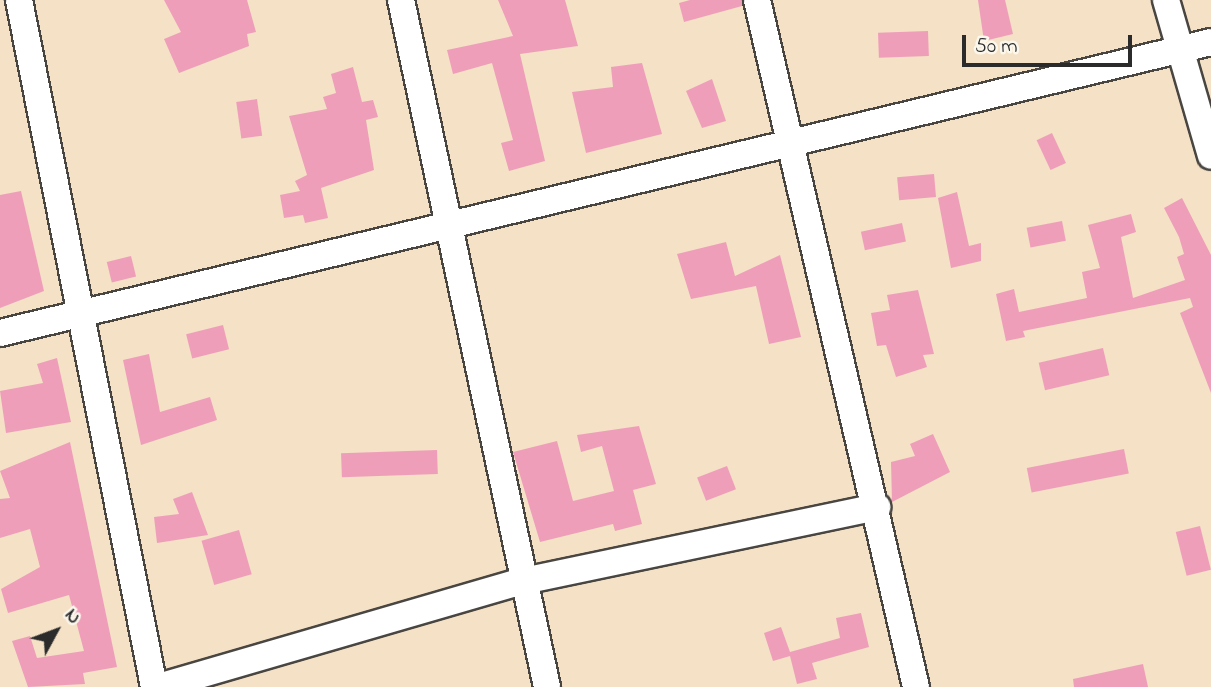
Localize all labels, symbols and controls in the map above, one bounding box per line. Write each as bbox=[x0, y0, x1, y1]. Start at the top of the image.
scale bar bbox=[966, 21, 1136, 65]
text: 50 m bbox=[975, 32, 1018, 62]
north arrow bbox=[21, 596, 91, 666]
text: N bbox=[58, 603, 87, 631]

